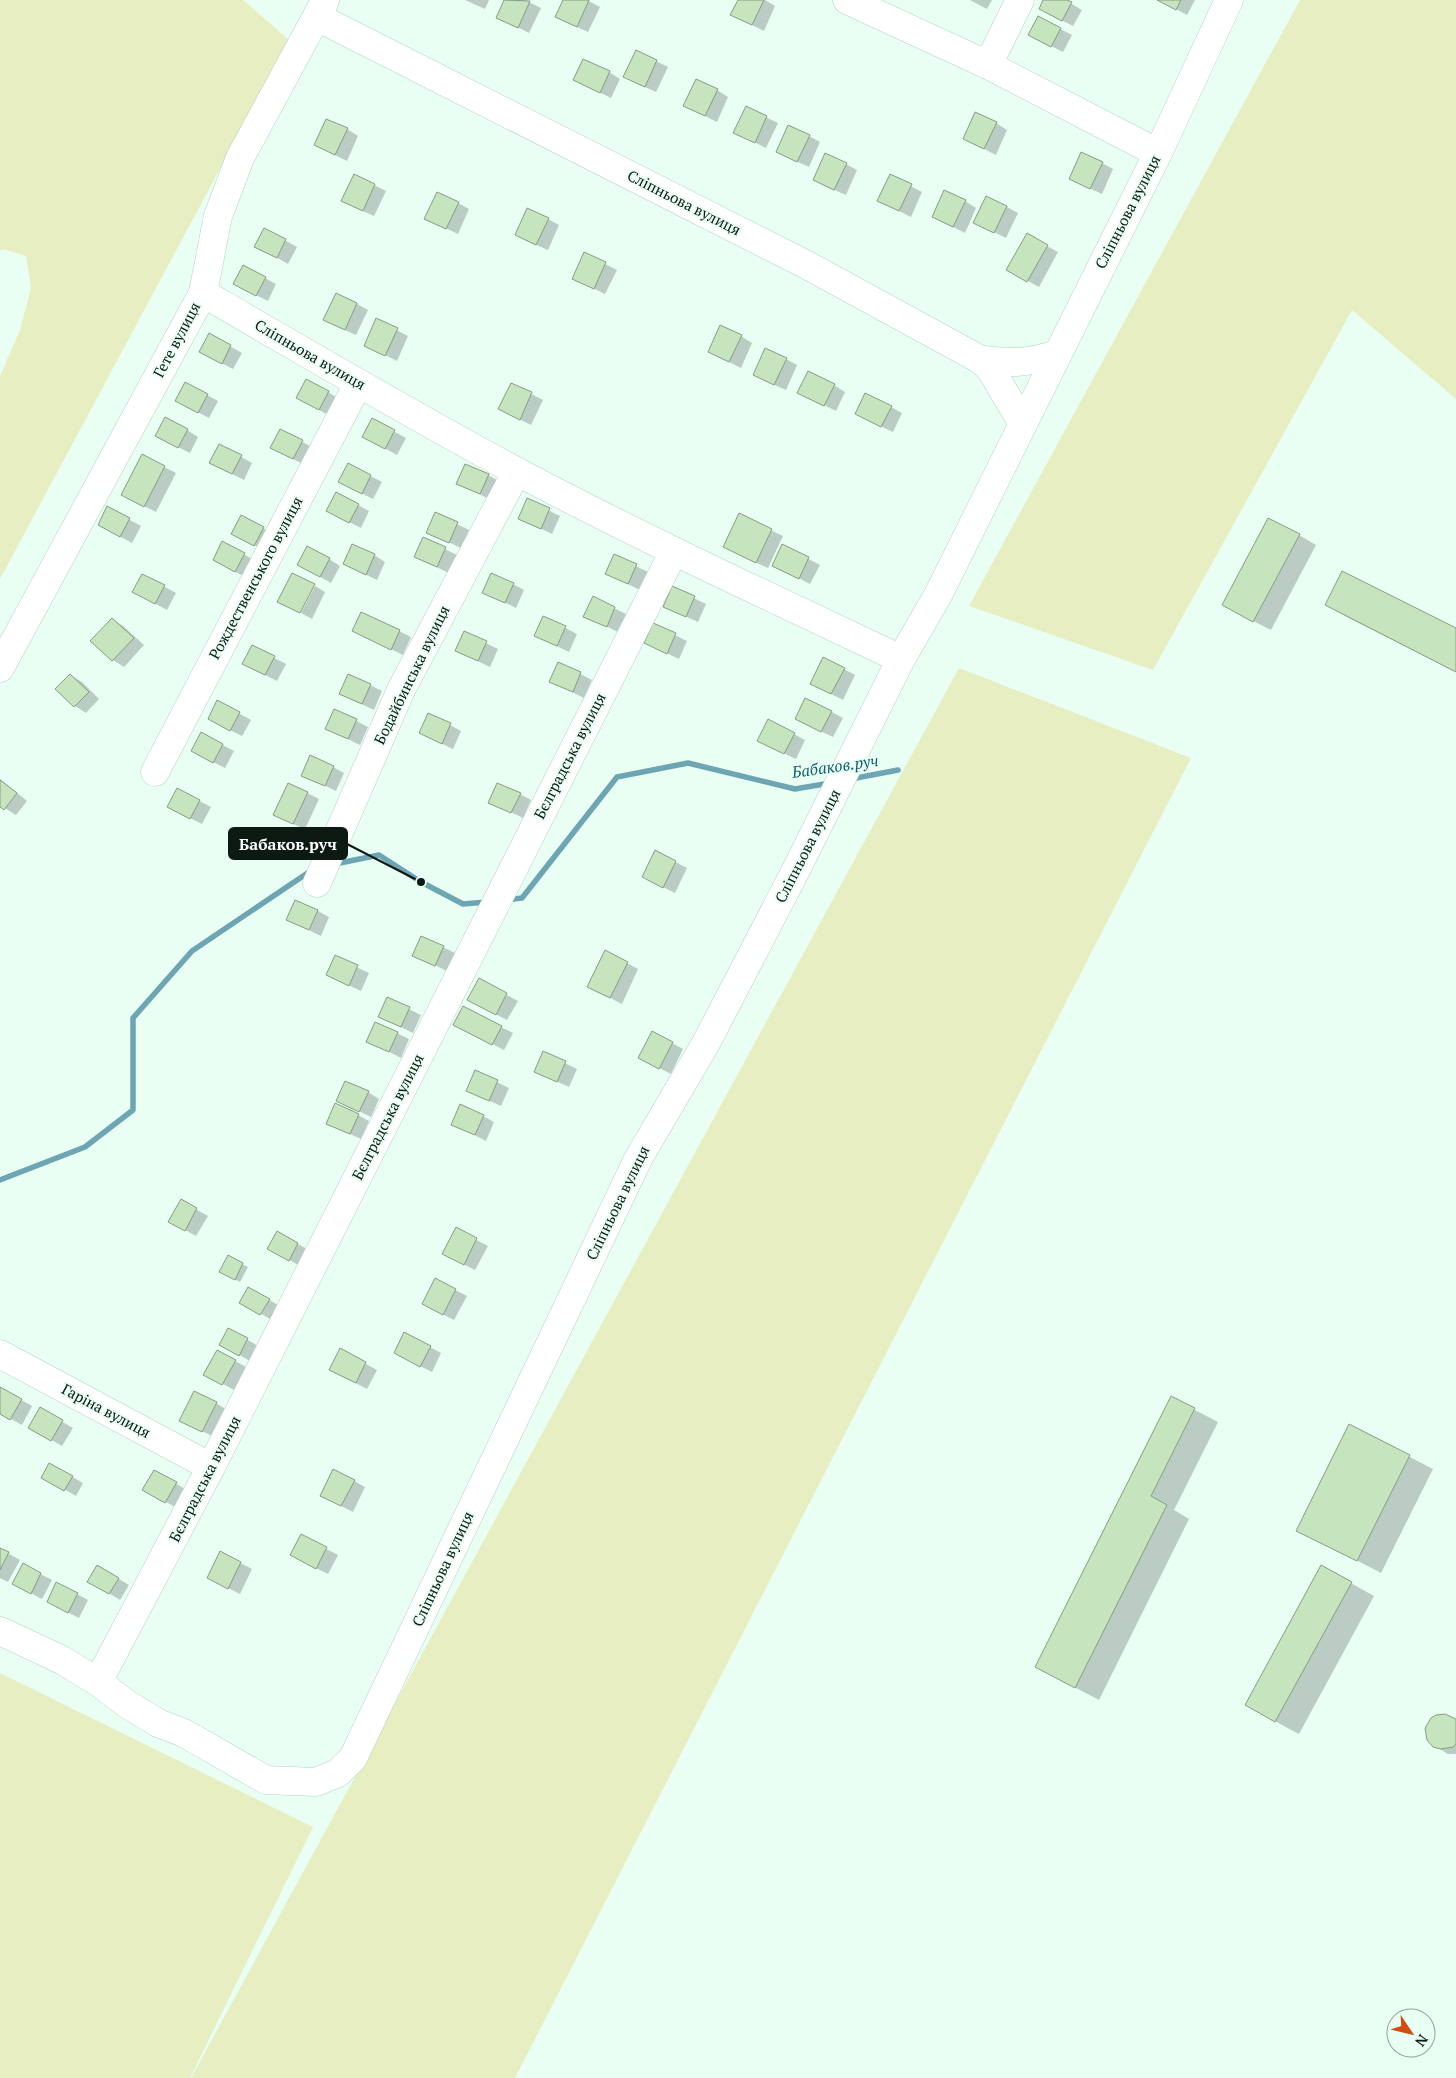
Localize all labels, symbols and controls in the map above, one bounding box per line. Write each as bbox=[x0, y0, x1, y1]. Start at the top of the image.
street label: Сліпньова вулиця bbox=[1090, 151, 1164, 272]
street label: Сліпньова вулиця bbox=[624, 165, 745, 239]
street label: Гете вулиця bbox=[148, 298, 204, 381]
street label: Сліпньова вулиця bbox=[251, 314, 370, 394]
street label: Рождественського вулиця bbox=[204, 493, 307, 662]
street label: Бодайбинська вулиця bbox=[369, 602, 454, 747]
street label: Бєлградська вулиця bbox=[529, 689, 610, 822]
water label: Бабаков.руч bbox=[789, 749, 880, 783]
street label: Сліпньова вулиця bbox=[770, 785, 844, 906]
callout: Бабаков.руч bbox=[229, 828, 347, 859]
text: Бабаков.руч bbox=[239, 833, 337, 855]
street label: Бєлградська вулиця bbox=[347, 1050, 428, 1183]
street label: Сліпньова вулиця bbox=[581, 1142, 653, 1263]
street label: Гаріна вулиця bbox=[59, 1378, 154, 1442]
street label: Бєлградська вулиця bbox=[164, 1412, 245, 1545]
street label: Сліпньова вулиця bbox=[407, 1508, 478, 1629]
north arrow bbox=[1386, 2008, 1436, 2058]
text: N bbox=[1411, 2031, 1433, 2051]

